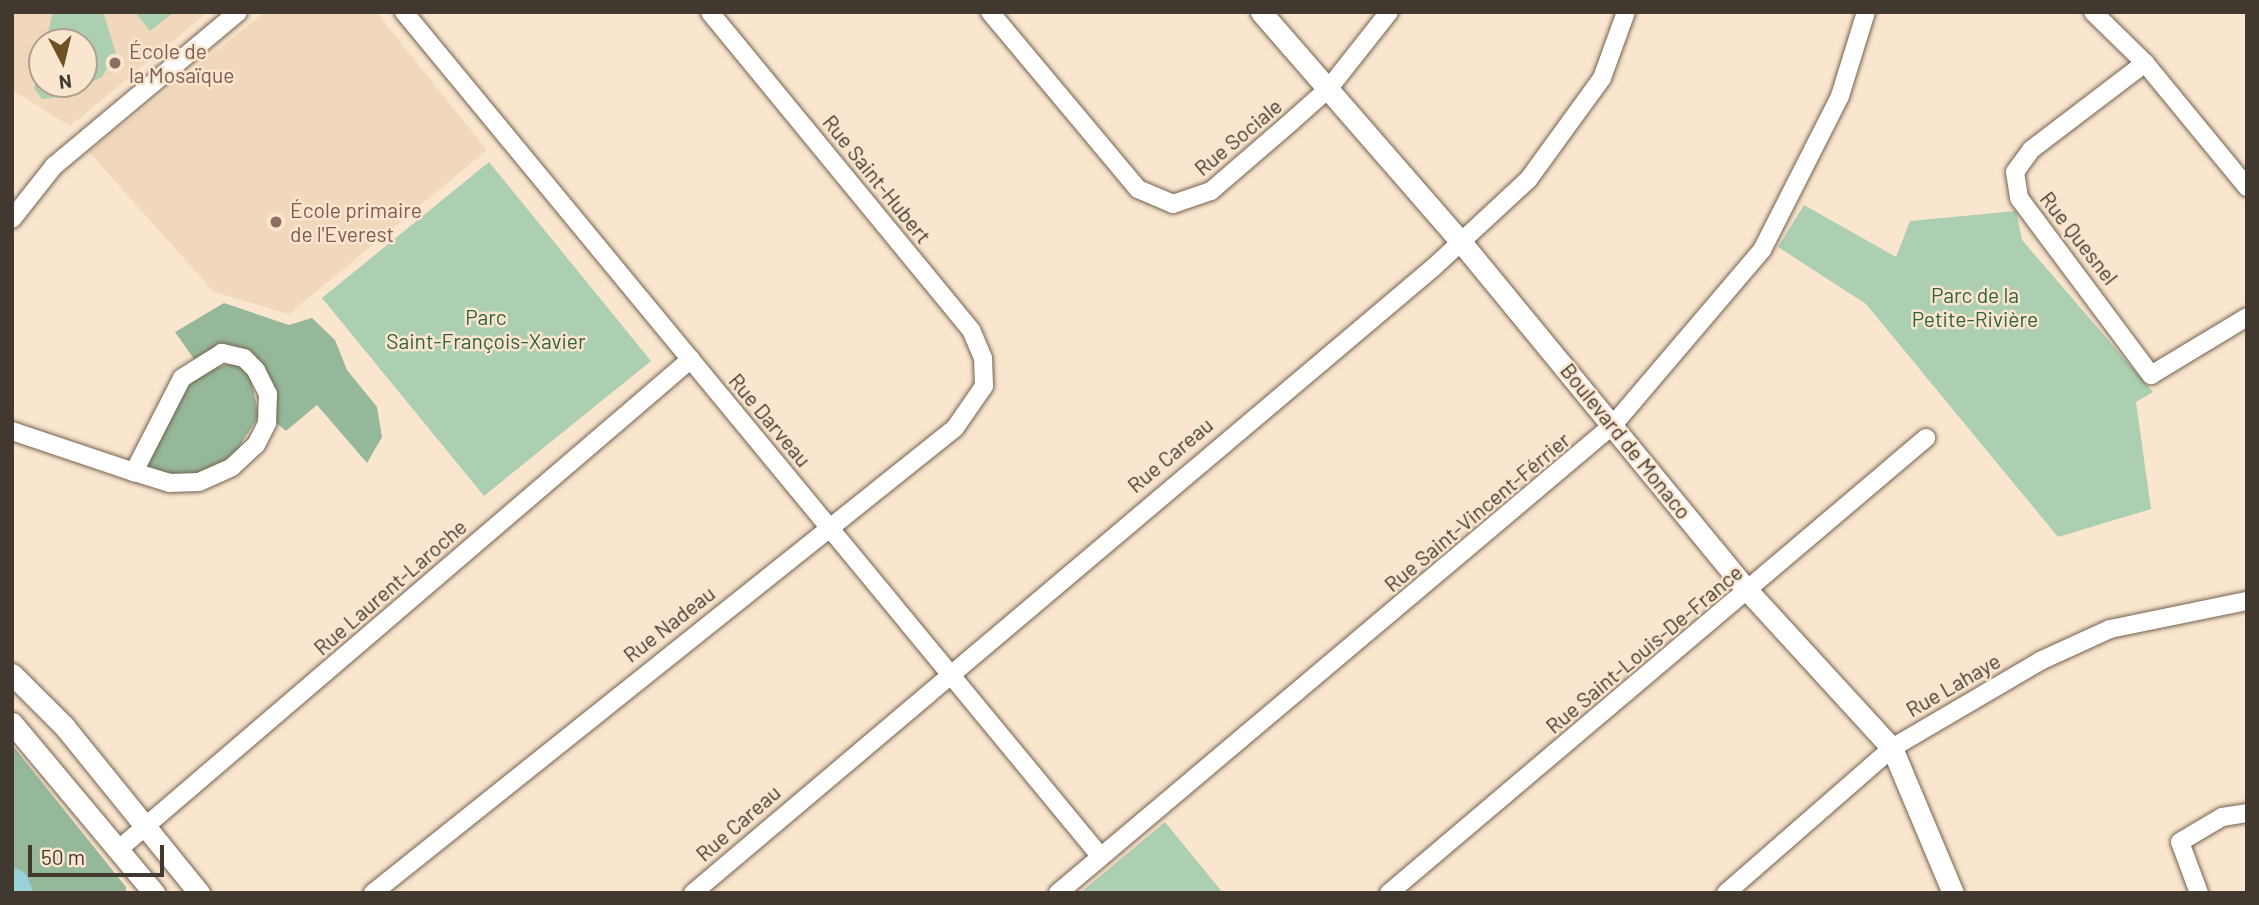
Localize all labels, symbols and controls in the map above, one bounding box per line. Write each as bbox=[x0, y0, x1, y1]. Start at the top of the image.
north arrow bbox=[28, 28, 98, 98]
place label: École de la Mosaïque bbox=[129, 38, 235, 88]
marker: École de la Mosaïque bbox=[107, 55, 123, 71]
text: N bbox=[58, 70, 73, 95]
street label: Rue Sociale bbox=[1189, 93, 1287, 181]
street label: Rue Saint-Hubert bbox=[818, 110, 936, 248]
street label: Rue Quesnel bbox=[2035, 186, 2123, 290]
place label: École primaire de l'Everest bbox=[290, 197, 422, 247]
marker: École primaire de l'Everest bbox=[268, 214, 284, 230]
park label: Parc de la Petite-Rivière bbox=[1912, 282, 2038, 332]
park label: Parc Saint-François-Xavier bbox=[386, 304, 586, 354]
street label: Boulevard de Monaco bbox=[1555, 358, 1697, 524]
street label: Rue Darveau bbox=[724, 368, 816, 472]
street label: Rue Careau bbox=[1122, 412, 1218, 498]
street label: Rue Saint-Vincent-Férrier bbox=[1379, 427, 1575, 597]
street label: Rue Laurent-Laroche bbox=[309, 514, 471, 660]
street label: Rue Saint-Louis-De-France bbox=[1541, 559, 1747, 739]
street label: Rue Nadeau bbox=[618, 581, 720, 667]
street label: Rue Lahaye bbox=[1901, 648, 2005, 722]
street label: Rue Careau bbox=[691, 780, 785, 866]
scale bar bbox=[32, 832, 168, 876]
text: 50 m bbox=[41, 844, 85, 869]

